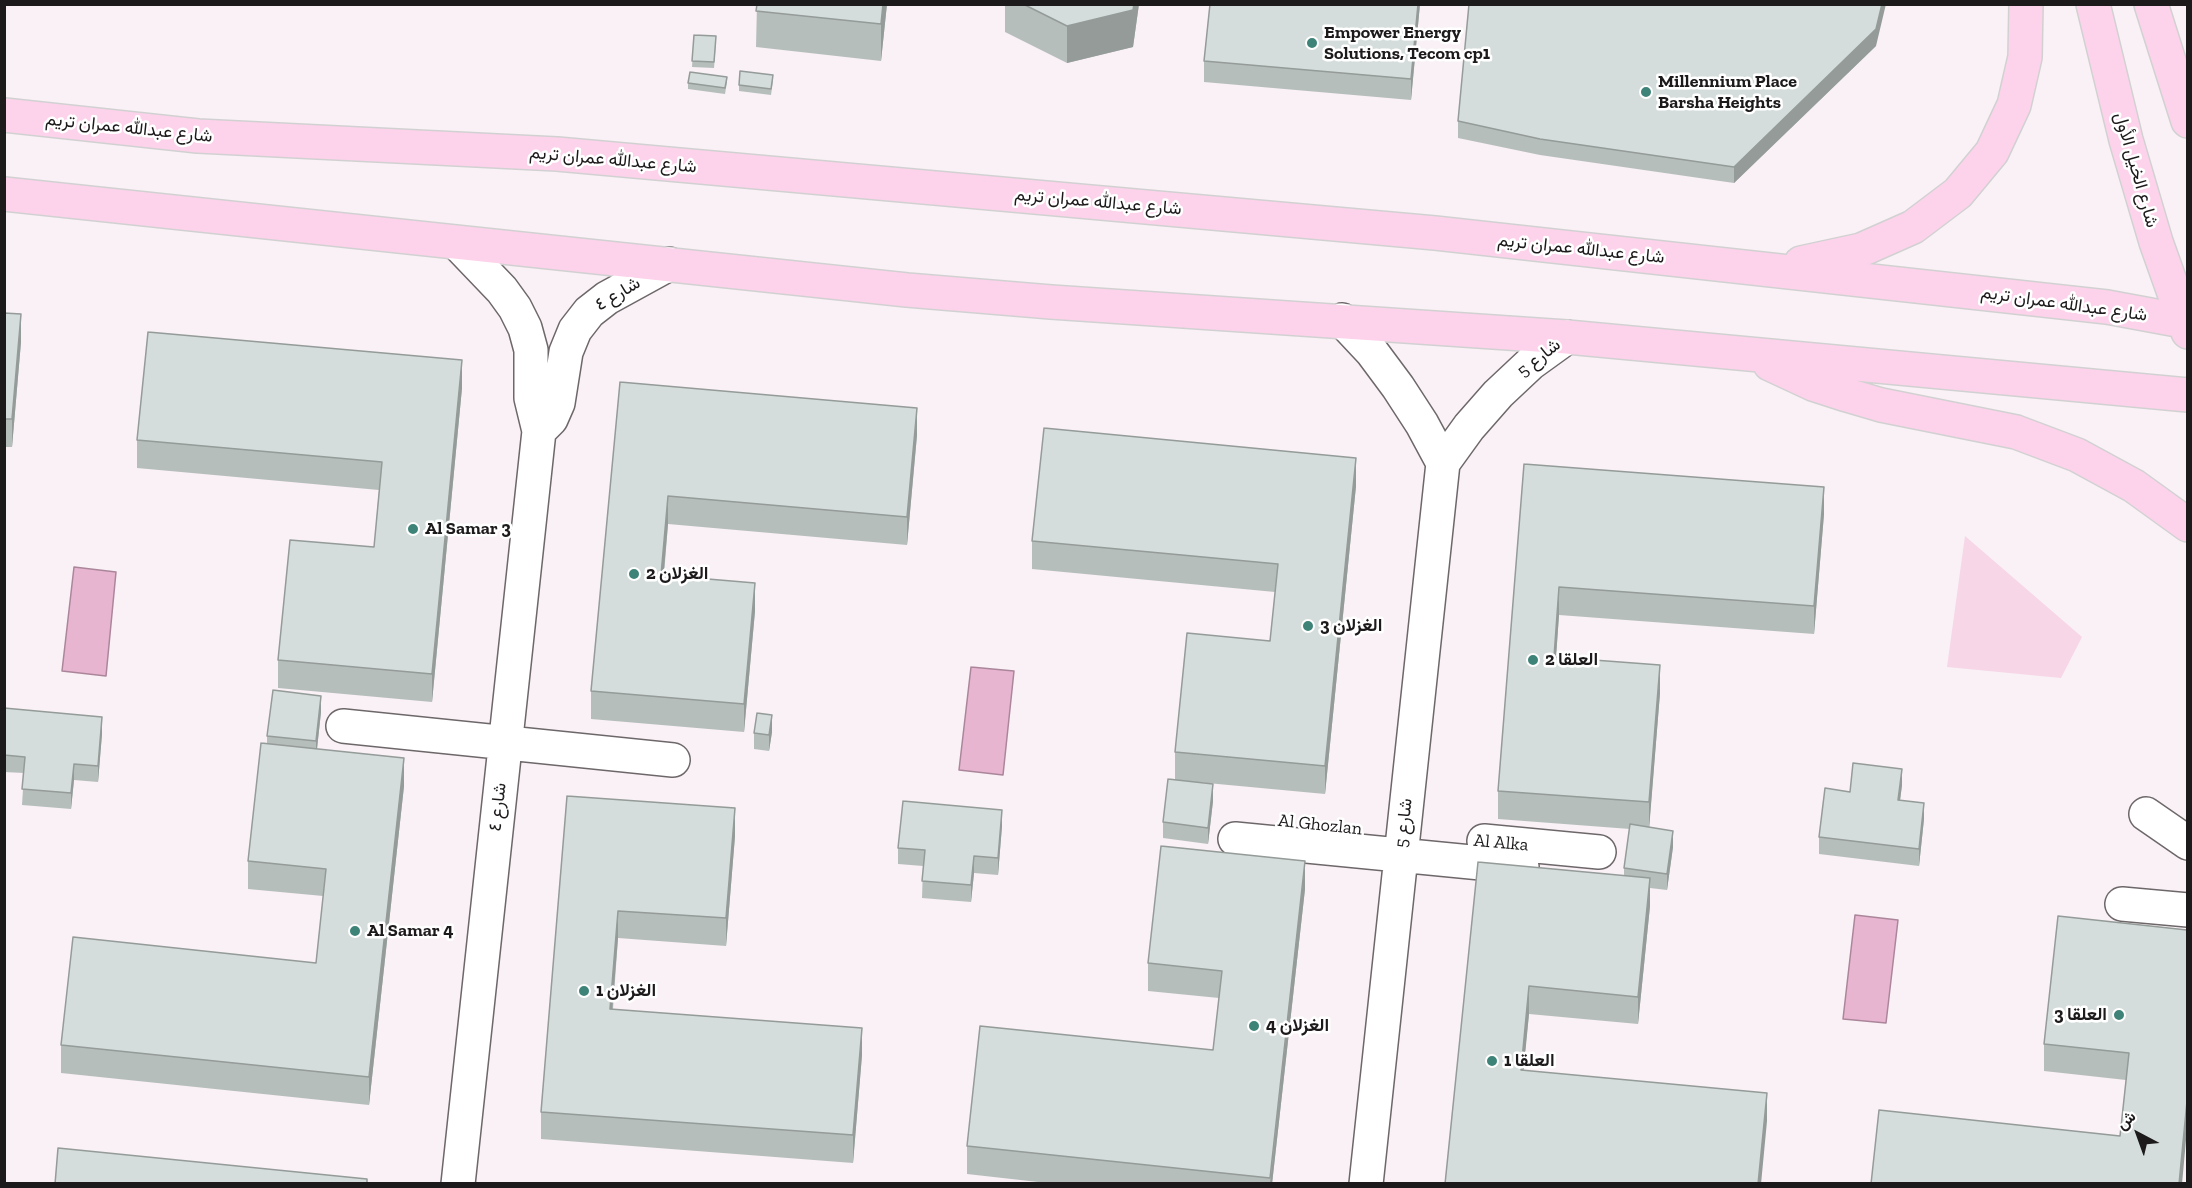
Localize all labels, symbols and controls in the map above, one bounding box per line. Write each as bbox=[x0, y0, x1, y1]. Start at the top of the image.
place label: Empower Energy Solutions, Tecom cp1 bbox=[1324, 22, 1490, 64]
marker: Empower Energy Solutions, Tecom cp1 bbox=[1305, 36, 1319, 50]
place label: Millennium Place Barsha Heights bbox=[1658, 71, 1797, 113]
marker: Millennium Place Barsha Heights bbox=[1639, 85, 1653, 99]
street label: شارع عبدالله عمران تريم bbox=[45, 109, 213, 147]
street label: شارع الخيل الأول bbox=[2109, 110, 2163, 230]
street label: شارع عبدالله عمران تريم bbox=[529, 142, 697, 178]
street label: شارع عبدالله عمران تريم bbox=[1014, 184, 1182, 220]
street label: شارع عبدالله عمران تريم bbox=[1497, 230, 1665, 268]
street label: شارع ٤ bbox=[592, 272, 644, 316]
street label: شارع عبدالله عمران تريم bbox=[1980, 282, 2148, 326]
street label: شارع 5 bbox=[1513, 334, 1565, 382]
place label: Al Samar 3 bbox=[425, 518, 511, 540]
marker: Al Samar 3 bbox=[406, 522, 420, 536]
place label: الغزلان 2 bbox=[646, 563, 708, 585]
marker: الغزلان 2 bbox=[627, 567, 641, 581]
place label: الغزلان 3 bbox=[1320, 615, 1382, 637]
marker: الغزلان 3 bbox=[1301, 619, 1315, 633]
place label: العلقا 2 bbox=[1545, 649, 1598, 671]
marker: العلقا 2 bbox=[1526, 653, 1540, 667]
street label: شارع ٤ bbox=[485, 782, 511, 832]
street label: شارع 5 bbox=[1391, 797, 1417, 849]
street label: Al Ghozlan bbox=[1277, 810, 1363, 840]
street label: Al Alka bbox=[1473, 830, 1529, 856]
place label: Al Samar 4 bbox=[367, 920, 453, 942]
marker: Al Samar 4 bbox=[348, 924, 362, 938]
place label: الغزلان 1 bbox=[596, 980, 656, 1002]
marker: الغزلان 1 bbox=[577, 984, 591, 998]
place label: العلقا 3 bbox=[2054, 1004, 2107, 1026]
marker: العلقا 3 bbox=[2112, 1008, 2126, 1022]
place label: الغزلان 4 bbox=[1266, 1015, 1329, 1037]
marker: الغزلان 4 bbox=[1247, 1019, 1261, 1033]
place label: العلقا 1 bbox=[1504, 1050, 1555, 1072]
marker: العلقا 1 bbox=[1485, 1054, 1499, 1068]
north arrow bbox=[2108, 1104, 2168, 1164]
text: ش bbox=[2112, 1107, 2139, 1134]

